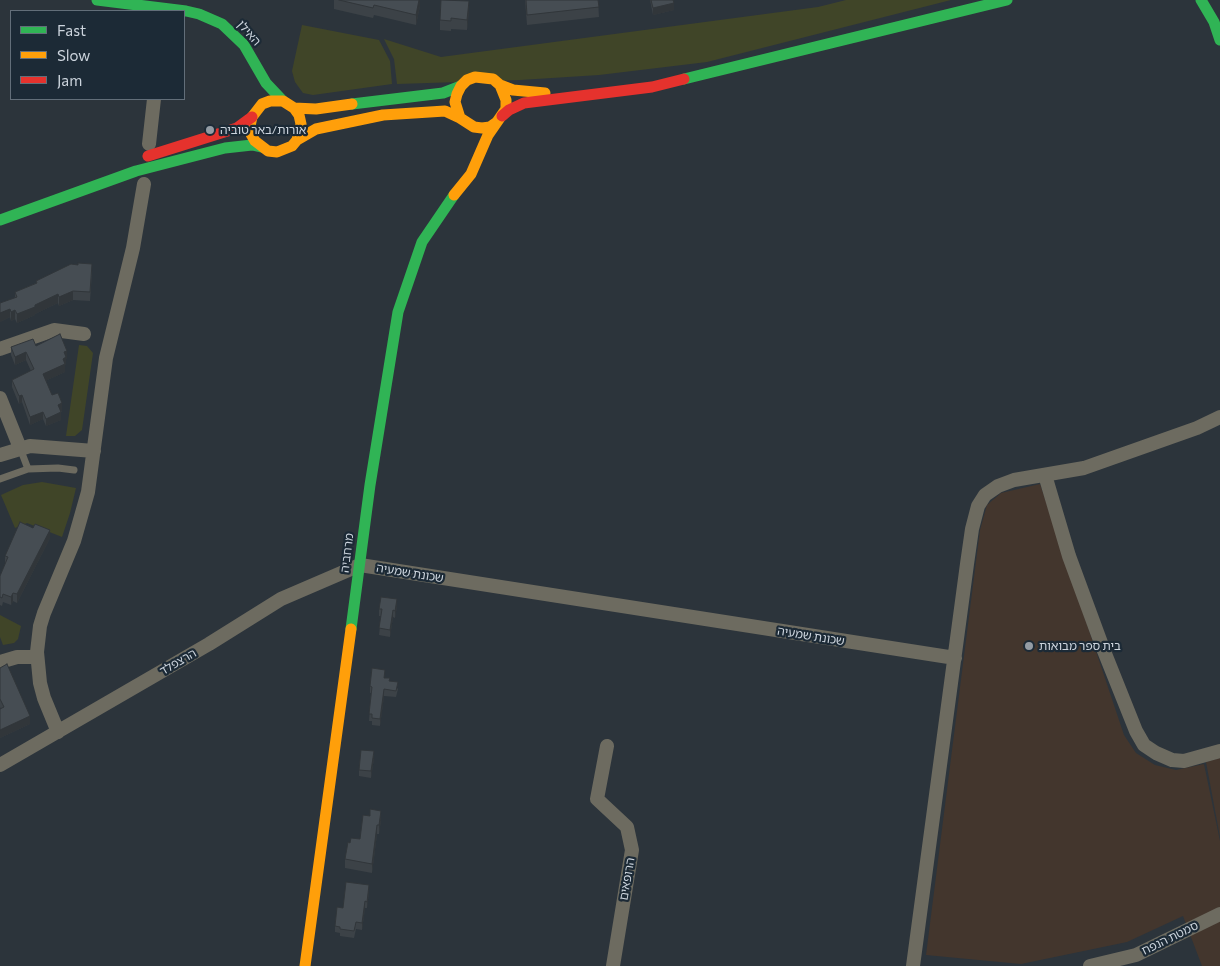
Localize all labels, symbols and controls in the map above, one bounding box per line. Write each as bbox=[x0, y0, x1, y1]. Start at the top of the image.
legend bbox=[10, 10, 185, 100]
street label: האילן bbox=[234, 17, 264, 49]
text: Fast bbox=[57, 21, 86, 39]
text: Slow bbox=[57, 46, 90, 64]
text: Jam bbox=[57, 71, 82, 89]
place label: אורות/באר טוביה bbox=[220, 123, 306, 137]
marker: אורות/באר טוביה bbox=[204, 124, 216, 136]
street label: מרחביה bbox=[337, 532, 357, 574]
street label: שכונת שמעיה bbox=[375, 561, 445, 585]
street label: שכונת שמעיה bbox=[776, 624, 846, 648]
place label: בית ספר מבואות bbox=[1039, 639, 1121, 653]
marker: בית ספר מבואות bbox=[1023, 640, 1035, 652]
street label: הרצפלד bbox=[157, 646, 199, 678]
street label: הרופאים bbox=[616, 857, 638, 901]
street label: סמטת הנפח bbox=[1139, 918, 1201, 958]

